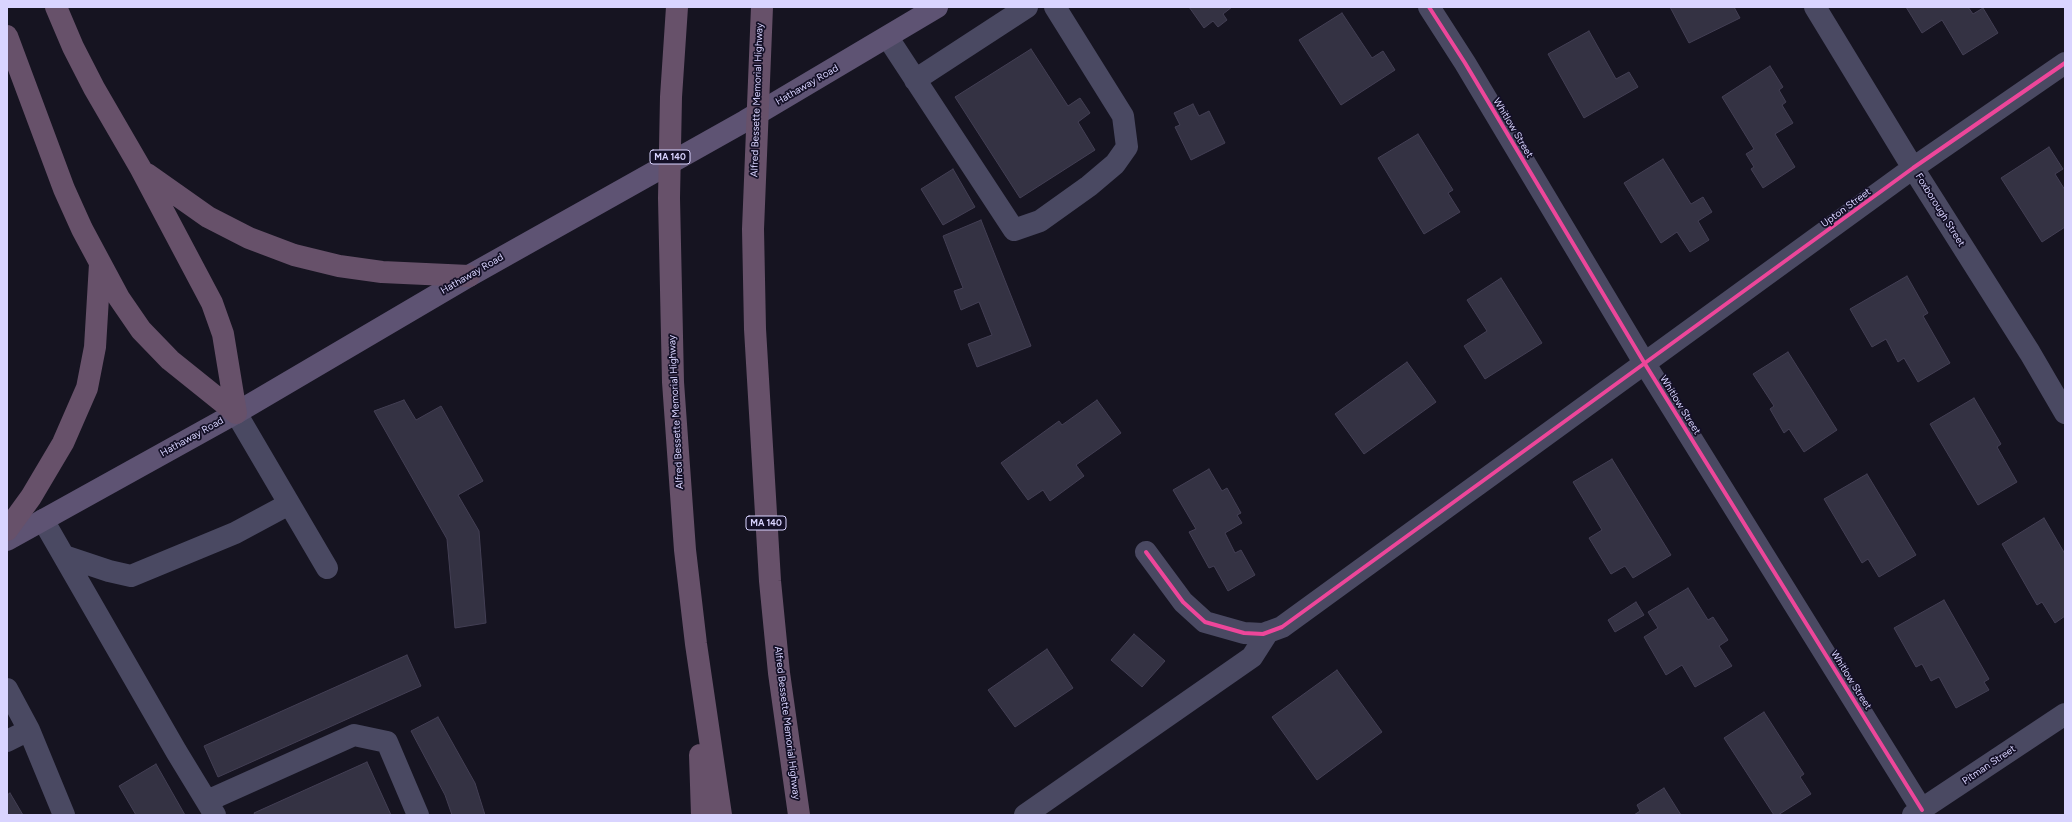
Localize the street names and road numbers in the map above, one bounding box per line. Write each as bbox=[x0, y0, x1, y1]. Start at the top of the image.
street label: Alfred Bessette Memorial Highway bbox=[748, 23, 766, 177]
street label: Hathaway Road bbox=[773, 62, 841, 108]
street label: Whitlow Street bbox=[1490, 96, 1536, 160]
road number: MA 140 bbox=[650, 150, 690, 164]
street label: Foxborough Street bbox=[1913, 171, 1967, 249]
street label: Upton Street bbox=[1819, 186, 1873, 230]
street label: Hathaway Road bbox=[438, 251, 506, 297]
street label: Alfred Bessette Memorial Highway bbox=[666, 335, 686, 489]
street label: Whitlow Street bbox=[1657, 373, 1703, 437]
street label: Hathaway Road bbox=[158, 415, 226, 459]
road number: MA 140 bbox=[746, 516, 786, 530]
street label: Alfred Bessette Memorial Highway bbox=[772, 646, 802, 800]
street label: Whitlow Street bbox=[1828, 648, 1874, 712]
street label: Pitman Street bbox=[1960, 743, 2018, 787]

